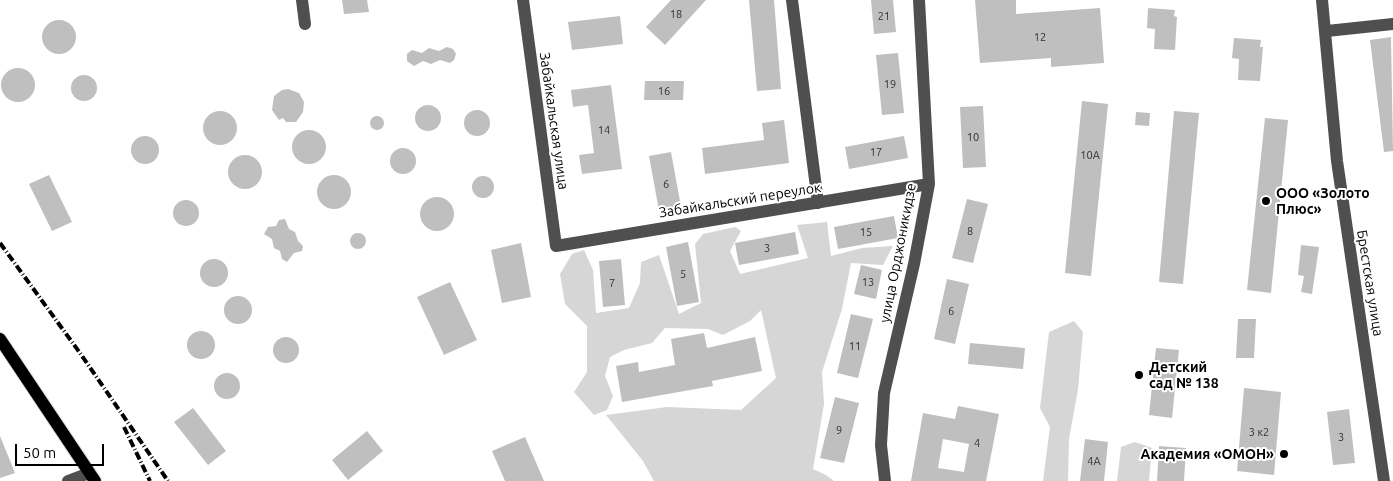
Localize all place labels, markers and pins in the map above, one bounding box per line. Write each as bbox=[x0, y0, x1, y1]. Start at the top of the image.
place label: ООО «Золото Плюс» bbox=[1276, 185, 1370, 218]
marker: ООО «Золото Плюс» bbox=[1260, 195, 1272, 207]
place label: Детский сад № 138 bbox=[1149, 359, 1219, 392]
marker: Детский сад № 138 bbox=[1133, 369, 1145, 381]
place label: Академия «ОМОН» bbox=[1141, 446, 1274, 462]
marker: Академия «ОМОН» bbox=[1278, 448, 1290, 460]

